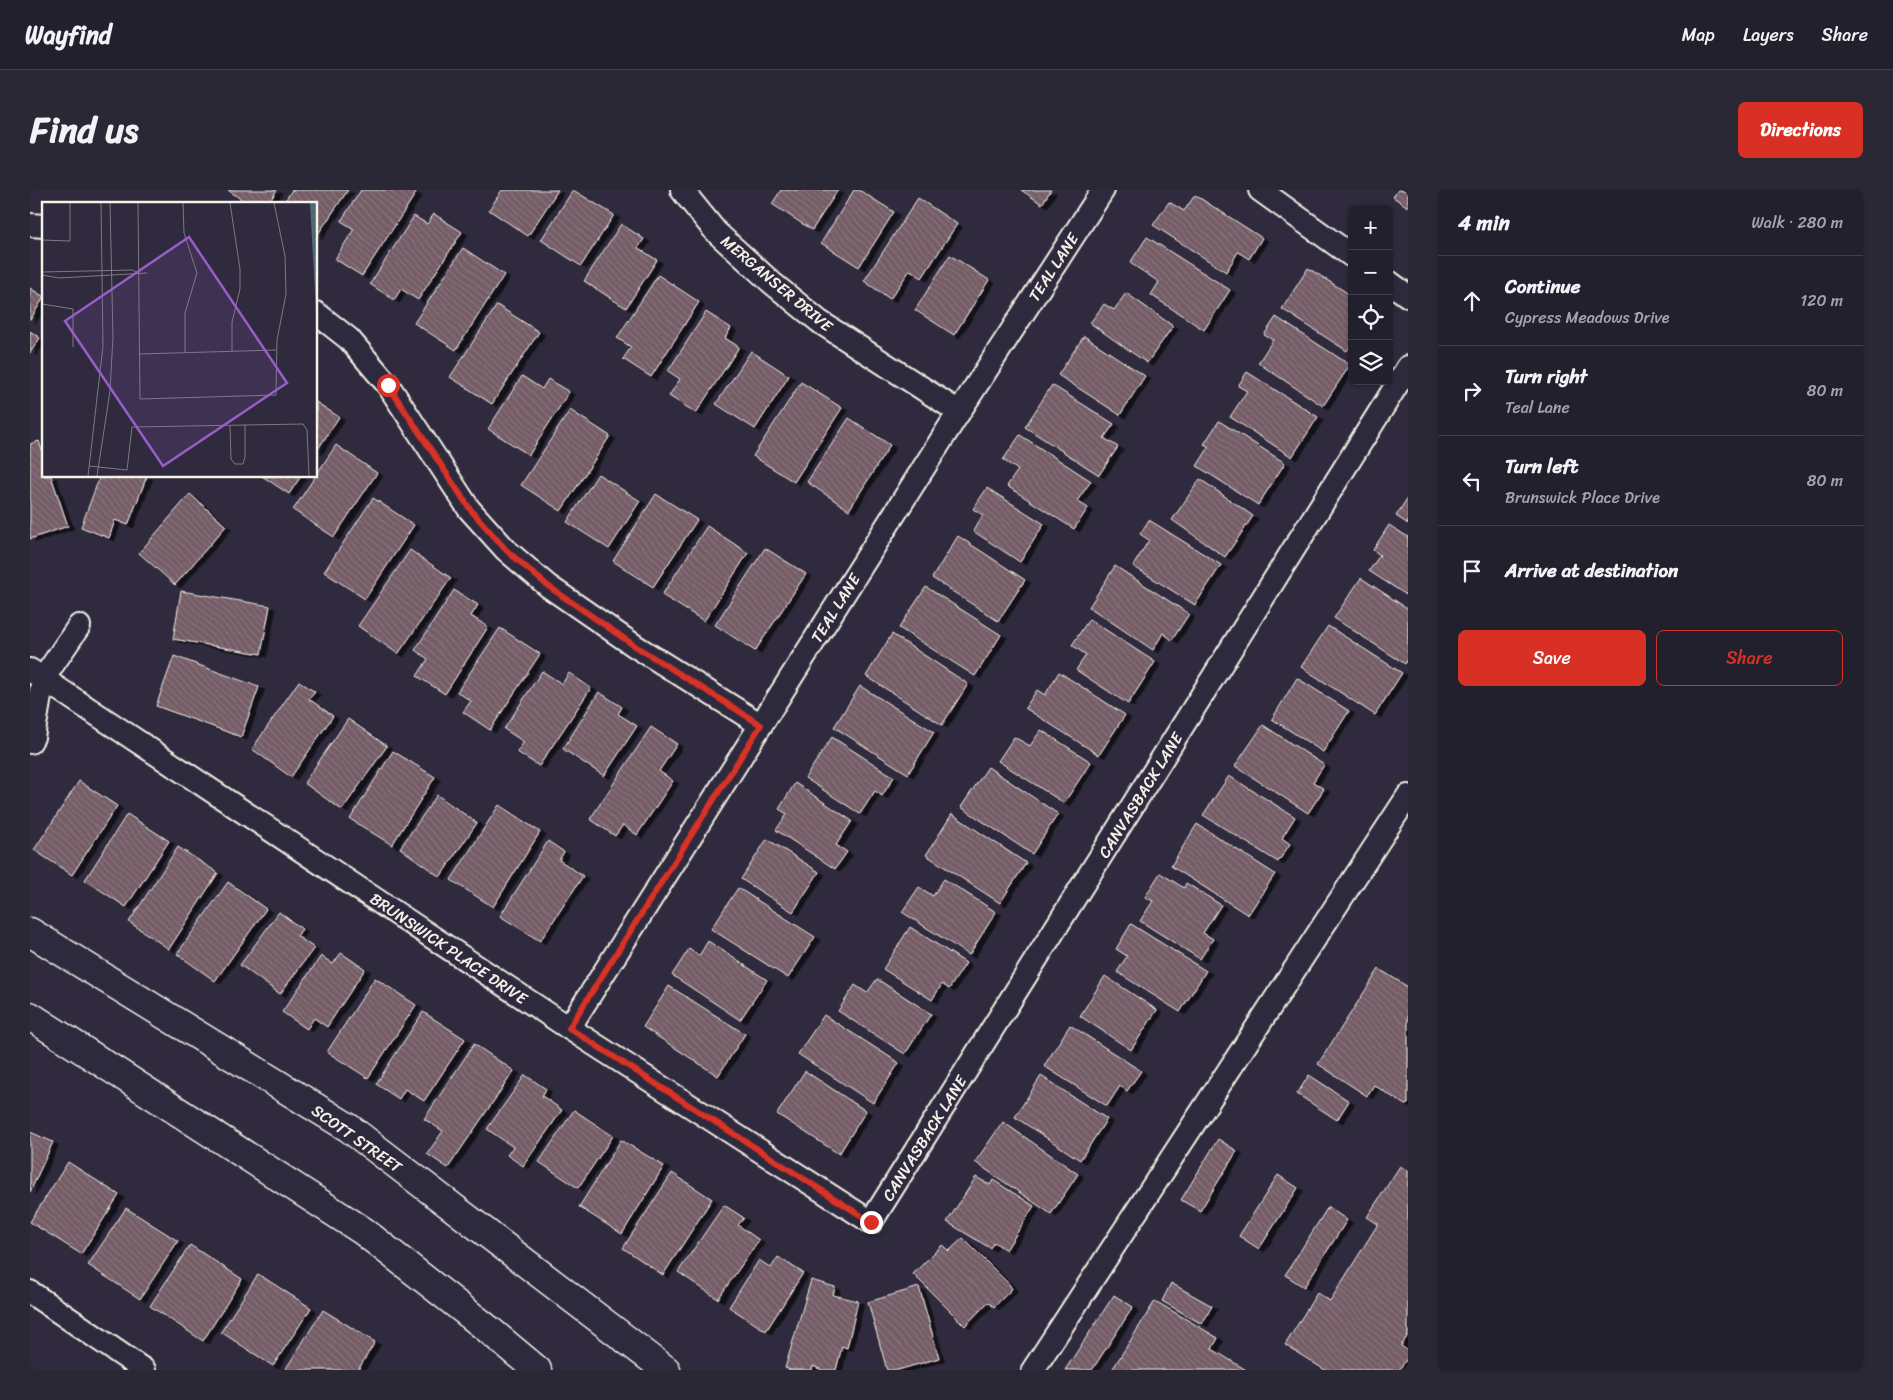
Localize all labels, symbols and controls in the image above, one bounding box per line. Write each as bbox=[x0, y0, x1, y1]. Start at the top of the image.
text: Wayfind bbox=[25, 14, 111, 56]
text: Map bbox=[1682, 19, 1715, 51]
text: Layers bbox=[1743, 19, 1794, 51]
text: Share bbox=[1822, 19, 1868, 51]
text: Find us bbox=[30, 99, 138, 161]
button: Directions bbox=[1738, 102, 1863, 158]
inset map bbox=[42, 202, 318, 478]
text: 4 min bbox=[1458, 204, 1510, 242]
map controls bbox=[1348, 205, 1393, 385]
button: + bbox=[1348, 205, 1393, 250]
text: Walk · 280 m bbox=[1752, 208, 1843, 237]
street label: TEAL LANE bbox=[1020, 226, 1087, 308]
street label: MERGANSER DRIVE bbox=[714, 227, 840, 340]
button: − bbox=[1348, 250, 1393, 295]
text: Continue bbox=[1505, 270, 1581, 303]
text: 120 m bbox=[1800, 286, 1843, 315]
icon: ahead bbox=[1458, 287, 1486, 315]
button: locate bbox=[1348, 295, 1393, 340]
text: Cypress Meadows Drive bbox=[1505, 303, 1670, 332]
button: layers bbox=[1348, 340, 1393, 385]
text: Turn right bbox=[1505, 360, 1587, 393]
route start bbox=[377, 374, 400, 397]
text: 80 m bbox=[1807, 376, 1843, 405]
icon: right bbox=[1458, 377, 1486, 405]
text: Teal Lane bbox=[1505, 393, 1570, 422]
text: Turn left bbox=[1505, 450, 1578, 483]
text: 80 m bbox=[1807, 466, 1843, 495]
icon: left bbox=[1458, 467, 1486, 495]
text: Brunswick Place Drive bbox=[1505, 483, 1660, 512]
text: Arrive at destination bbox=[1505, 554, 1678, 587]
icon: arrive bbox=[1458, 557, 1486, 585]
street label: TEAL LANE bbox=[803, 567, 869, 649]
button: Save bbox=[1458, 630, 1646, 686]
button: Share bbox=[1656, 630, 1843, 686]
street label: CANVASBACK LANE bbox=[1090, 726, 1191, 864]
street label: BRUNSWICK PLACE DRIVE bbox=[364, 885, 535, 1013]
street label: CANVASBACK LANE bbox=[874, 1069, 975, 1207]
street label: SCOTT STREET bbox=[305, 1096, 409, 1181]
route end bbox=[860, 1211, 883, 1234]

